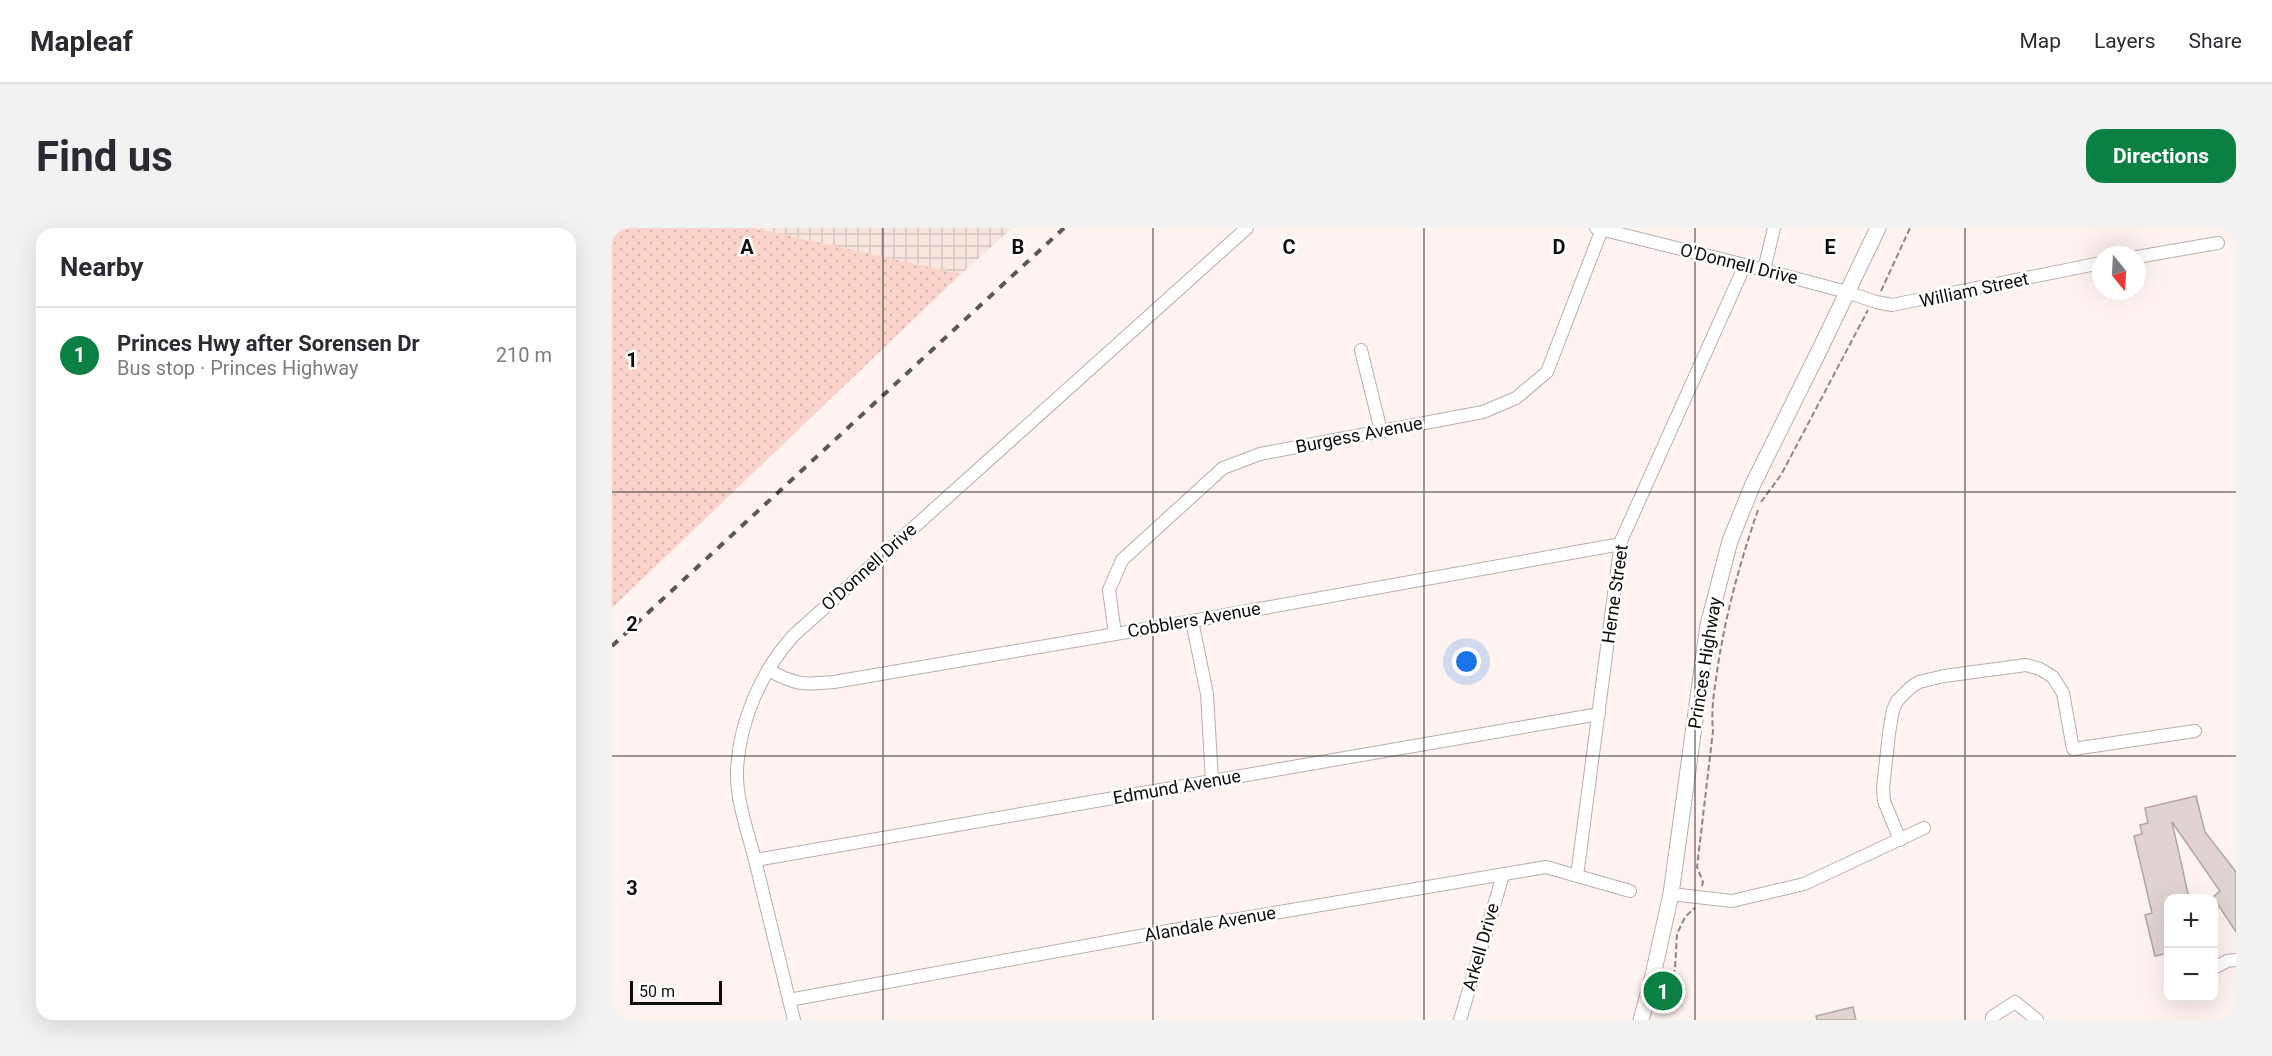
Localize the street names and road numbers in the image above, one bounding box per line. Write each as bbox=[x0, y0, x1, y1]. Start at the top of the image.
street label: O'Donnell Drive bbox=[1678, 239, 1800, 288]
street label: William Street bbox=[1917, 268, 2030, 311]
street label: Burgess Avenue bbox=[1294, 412, 1424, 457]
street label: O'Donnell Drive bbox=[817, 518, 921, 615]
street label: Herne Street bbox=[1597, 543, 1632, 645]
street label: Princes Highway bbox=[1684, 595, 1725, 730]
street label: Cobblers Avenue bbox=[1126, 597, 1262, 642]
street label: Edmund Avenue bbox=[1111, 765, 1242, 808]
street label: Arkell Drive bbox=[1458, 901, 1503, 993]
street label: Alandale Avenue bbox=[1143, 902, 1277, 945]

